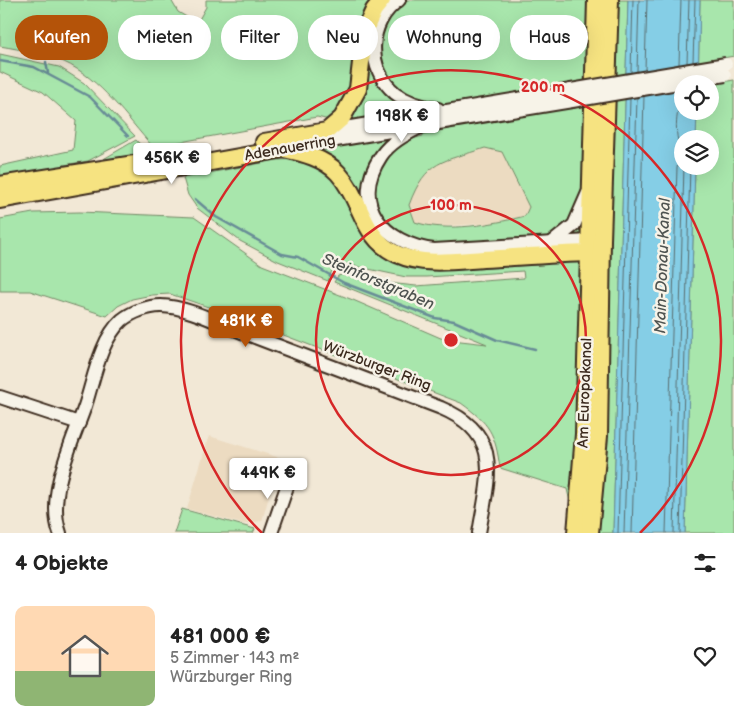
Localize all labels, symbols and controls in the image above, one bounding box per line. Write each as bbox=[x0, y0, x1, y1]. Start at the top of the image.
chip: Kaufen bbox=[15, 15, 108, 60]
chip: Mieten bbox=[118, 15, 211, 60]
chip: Filter bbox=[221, 15, 298, 60]
chip: Neu bbox=[308, 15, 378, 60]
chip: Wohnung bbox=[388, 15, 500, 60]
chip: Haus bbox=[510, 15, 588, 60]
map controls bbox=[674, 75, 719, 175]
button: locate bbox=[674, 75, 719, 120]
text: 200 m bbox=[521, 78, 565, 97]
pin: 198K € bbox=[361, 100, 443, 143]
text: 198K € bbox=[376, 107, 429, 126]
button: layers bbox=[674, 130, 719, 175]
street label: Adenauerring bbox=[243, 131, 337, 165]
pin: 456K € bbox=[131, 142, 213, 185]
text: 456K € bbox=[144, 149, 200, 168]
text: 100 m bbox=[430, 196, 472, 215]
water label: Main-Donau-Kanal bbox=[651, 197, 675, 334]
water label: Steinforstgraben bbox=[319, 250, 437, 314]
pin: 481K € bbox=[205, 306, 287, 348]
text: 481K € bbox=[219, 312, 273, 331]
centre of rings bbox=[442, 331, 460, 349]
street label: Würzburger Ring bbox=[320, 337, 434, 395]
street label: Am Europakanal bbox=[574, 338, 596, 448]
pin: 449K € bbox=[227, 458, 309, 500]
text: 449K € bbox=[240, 464, 296, 483]
icon: filters bbox=[691, 549, 719, 577]
text: 4 Objekte bbox=[15, 551, 108, 576]
text: 481 000 € bbox=[170, 624, 270, 649]
icon: home bbox=[55, 626, 115, 686]
icon: heart bbox=[691, 642, 719, 670]
text: 5 Zimmer · 143 m² bbox=[170, 649, 299, 668]
text: Würzburger Ring bbox=[170, 668, 292, 687]

